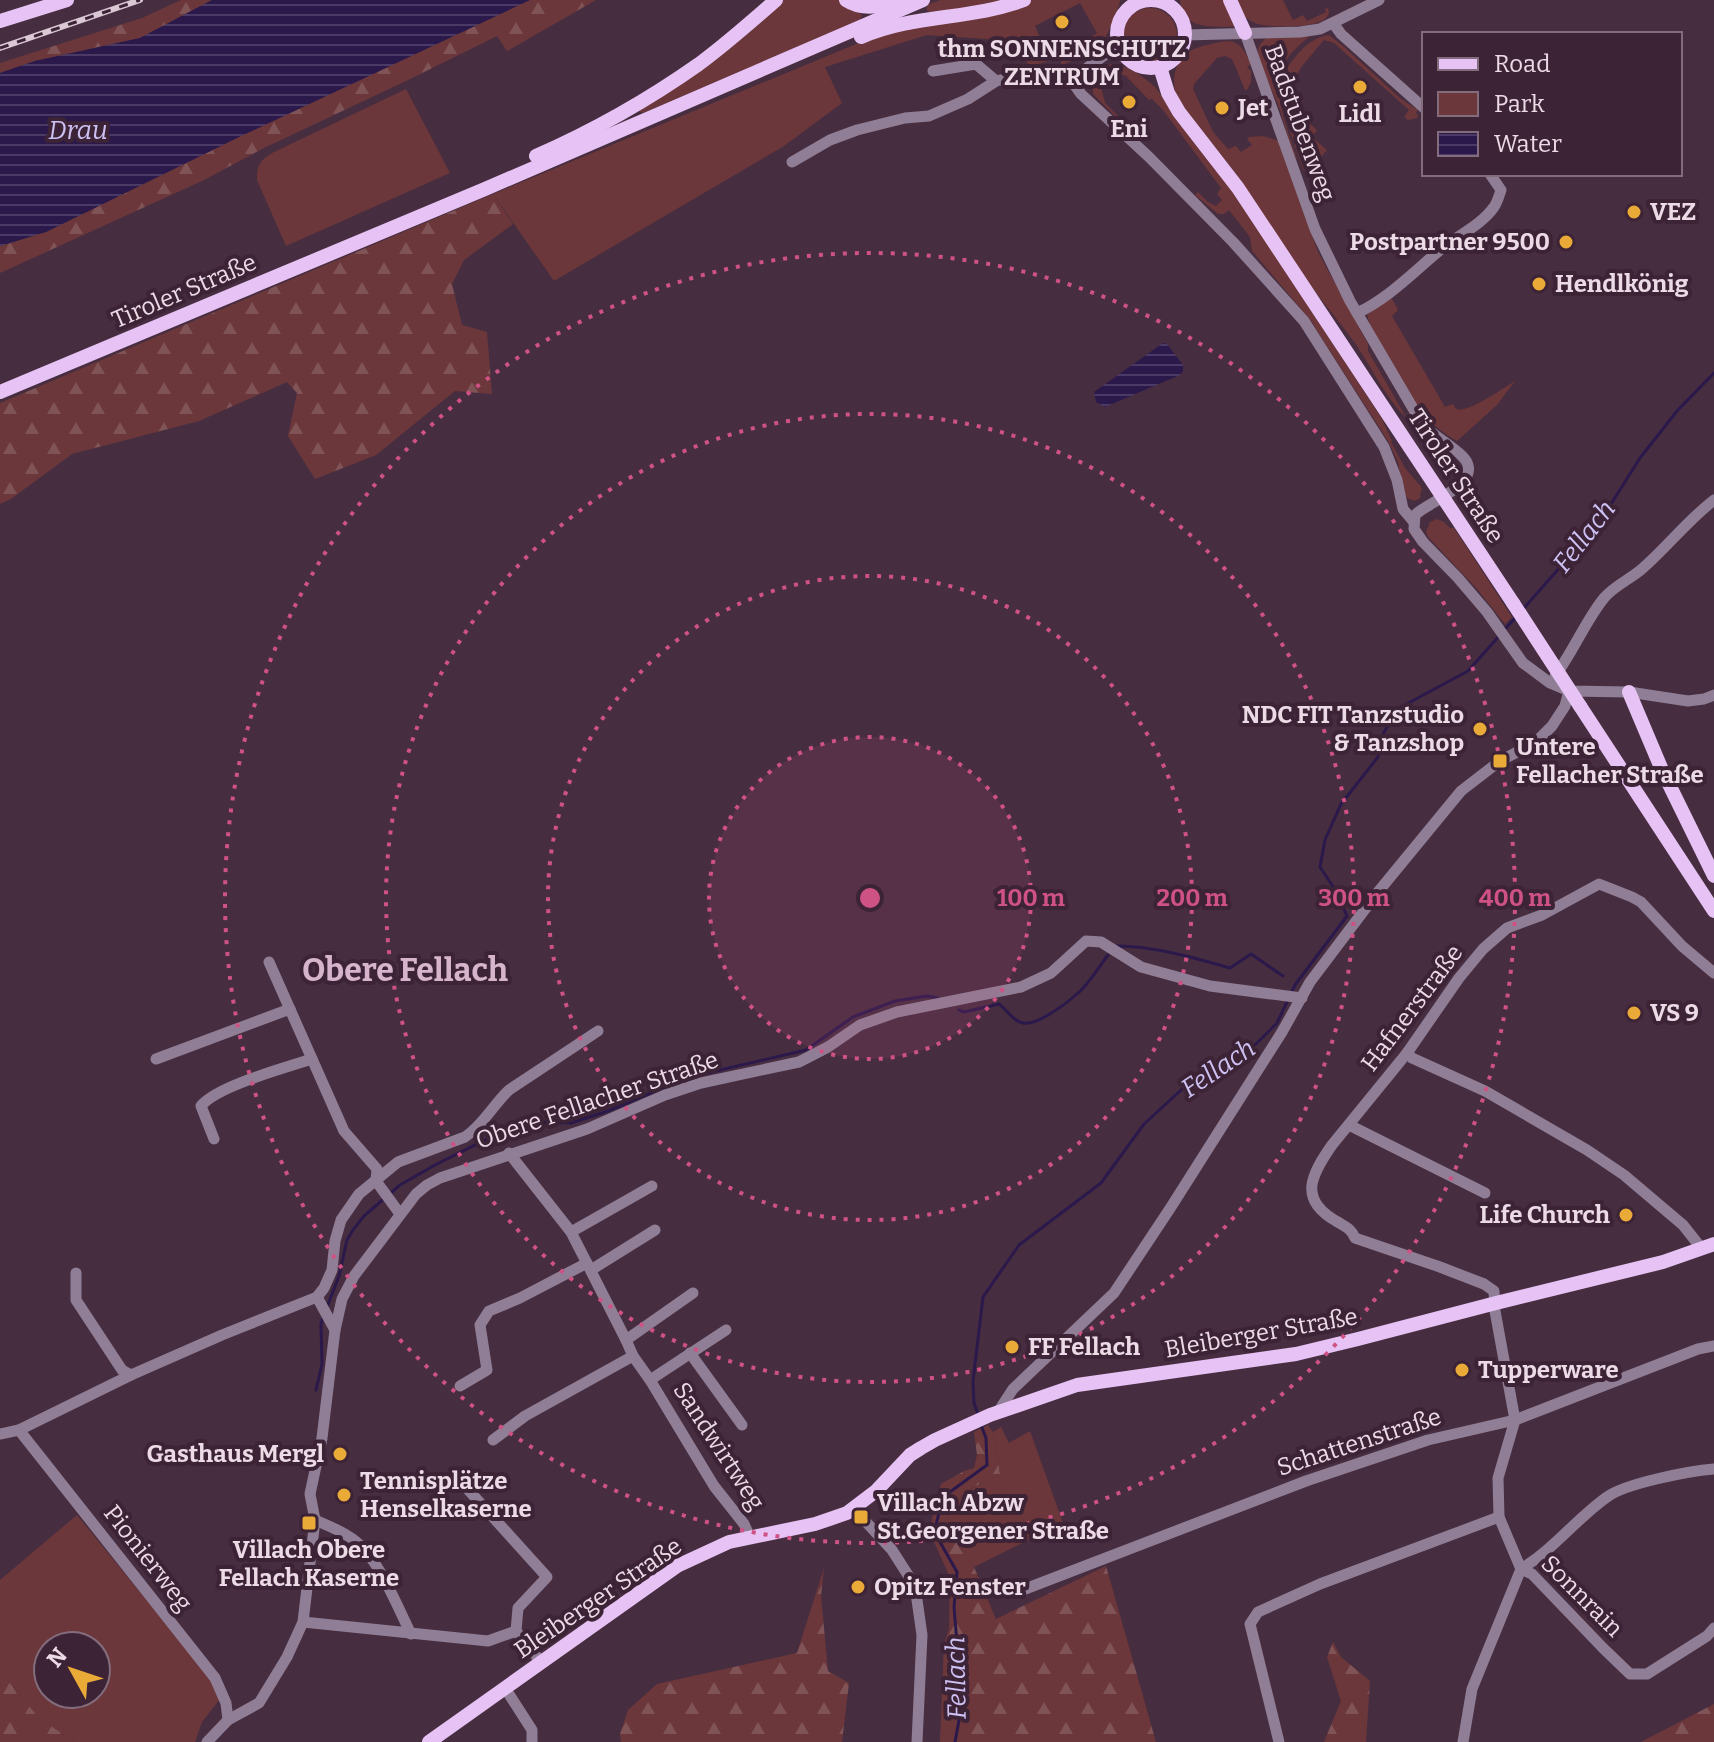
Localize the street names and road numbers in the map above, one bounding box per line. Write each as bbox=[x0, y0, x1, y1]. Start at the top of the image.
street label: Badstubenweg bbox=[1259, 41, 1341, 205]
street label: Tiroler Straße bbox=[108, 248, 260, 334]
street label: Tiroler Straße bbox=[1402, 404, 1510, 548]
street label: Hafnerstraße bbox=[1355, 939, 1469, 1077]
street label: Obere Fellacher Straße bbox=[472, 1045, 722, 1155]
street label: Bleiberger Straße bbox=[1162, 1302, 1360, 1364]
street label: Sandwirtweg bbox=[667, 1377, 771, 1515]
street label: Schattenstraße bbox=[1273, 1402, 1445, 1482]
street label: Pionierweg bbox=[98, 1500, 198, 1616]
street label: Bleiberger Straße bbox=[509, 1532, 687, 1664]
street label: Sonnrain bbox=[1535, 1549, 1629, 1643]

